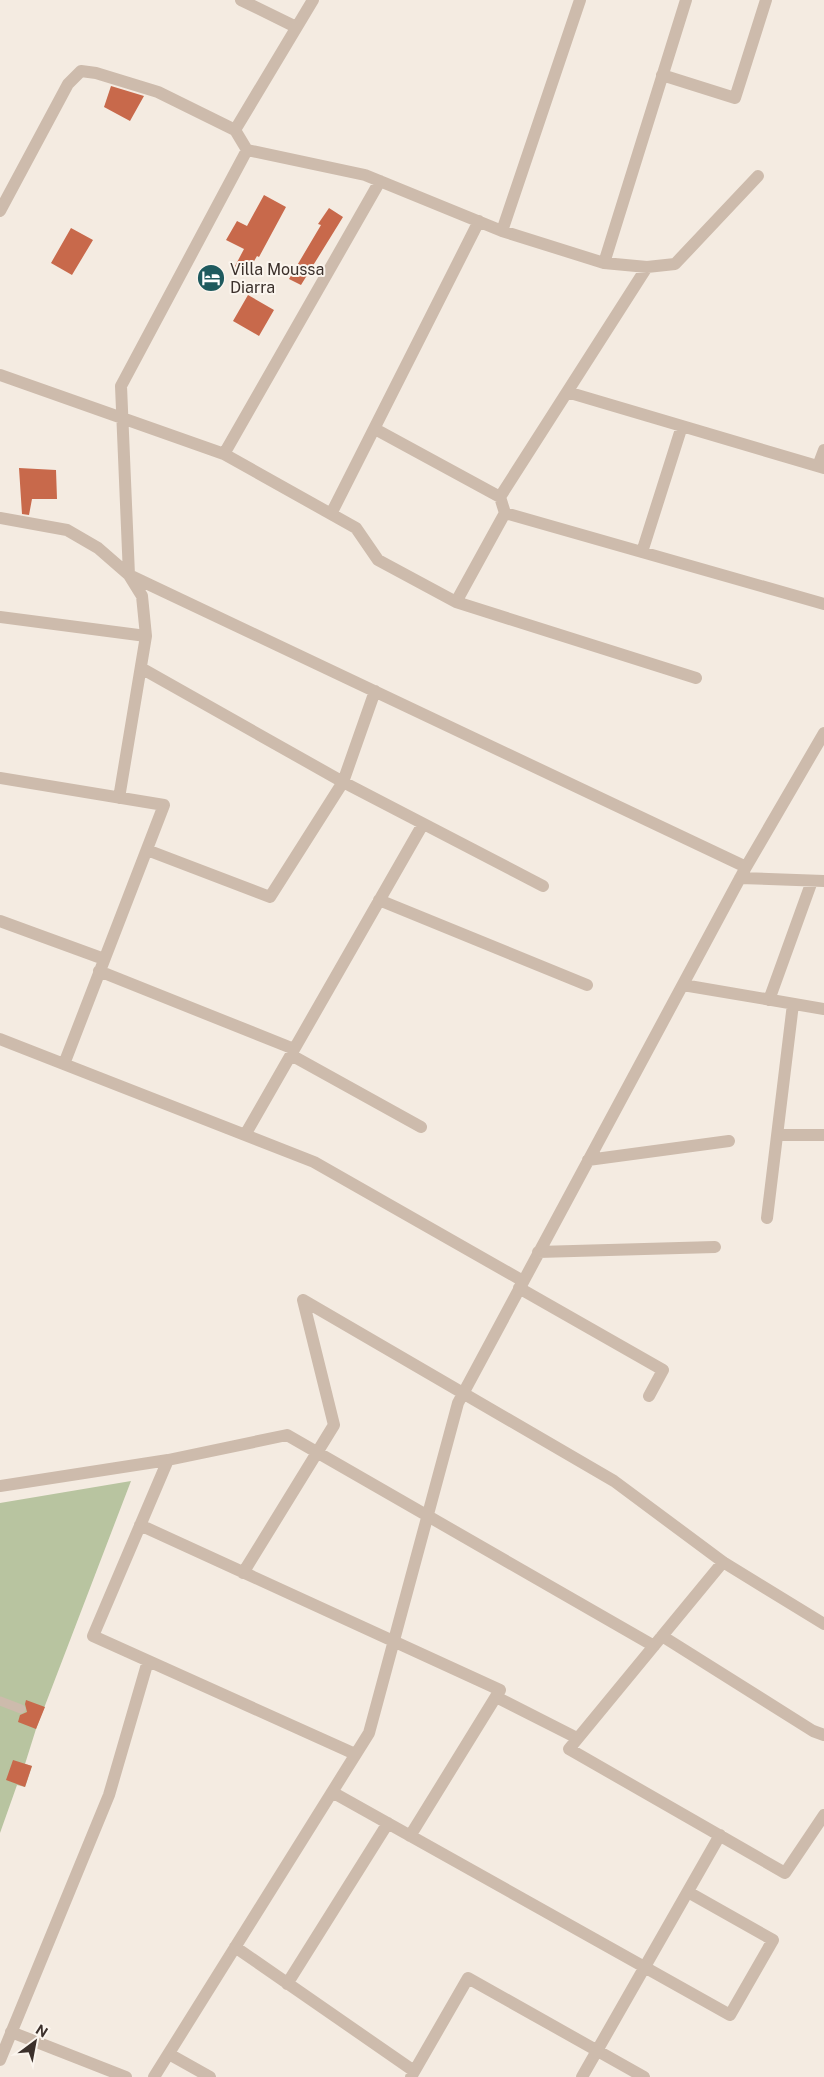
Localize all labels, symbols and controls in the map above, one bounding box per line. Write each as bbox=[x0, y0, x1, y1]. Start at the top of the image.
place label: Villa Moussa Diarra bbox=[230, 260, 324, 297]
hotel icon: Villa Moussa Diarra bbox=[196, 263, 226, 293]
north arrow bbox=[10, 2017, 60, 2067]
text: N bbox=[33, 2021, 51, 2041]

